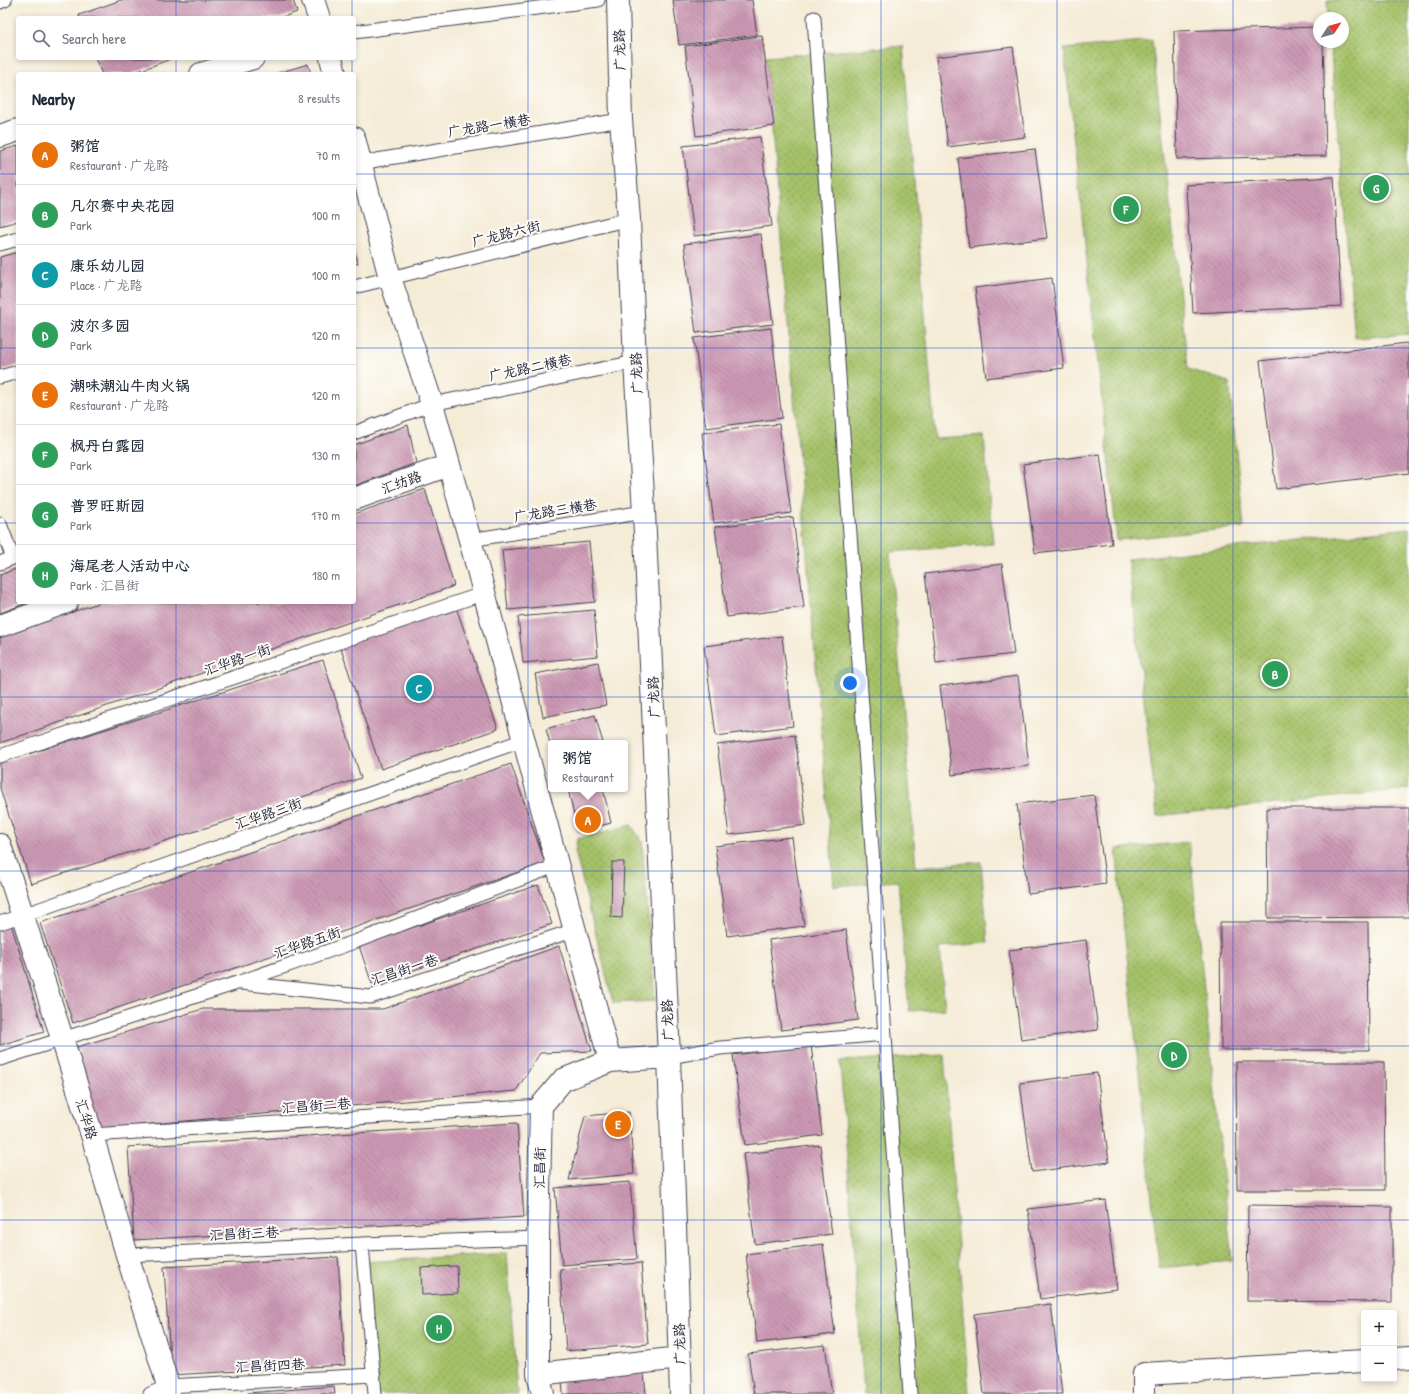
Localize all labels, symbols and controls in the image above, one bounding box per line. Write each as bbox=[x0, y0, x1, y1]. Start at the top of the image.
north arrow bbox=[1313, 12, 1349, 48]
search box bbox=[16, 16, 356, 60]
icon: search bbox=[30, 27, 52, 49]
text: Search here bbox=[62, 28, 126, 49]
street label: 广龙路 bbox=[609, 29, 629, 71]
text: Nearby bbox=[32, 87, 75, 110]
text: 8 results bbox=[298, 89, 340, 107]
street label: 广龙路一横巷 bbox=[446, 109, 533, 141]
text: 粥馆 bbox=[70, 135, 100, 156]
text: A bbox=[42, 146, 48, 164]
text: 70 m bbox=[316, 146, 340, 164]
text: Restaurant · 广龙路 bbox=[70, 156, 169, 174]
pin: G bbox=[1363, 173, 1389, 203]
pin: F bbox=[1113, 194, 1139, 224]
text: 凡尔赛中央花园 bbox=[70, 195, 175, 216]
text: B bbox=[42, 206, 48, 224]
text: 100 m bbox=[312, 206, 340, 224]
street label: 广龙路六街 bbox=[470, 215, 542, 251]
text: Park bbox=[70, 216, 92, 234]
text: 康乐幼儿园 bbox=[70, 255, 145, 276]
text: C bbox=[41, 266, 49, 284]
text: 100 m bbox=[312, 266, 340, 284]
text: Place · 广龙路 bbox=[70, 276, 143, 294]
text: 波尔多园 bbox=[70, 315, 130, 336]
text: D bbox=[42, 326, 48, 344]
text: 120 m bbox=[312, 326, 340, 344]
text: Park bbox=[70, 336, 92, 354]
street label: 广龙路二横巷 bbox=[487, 349, 574, 385]
street label: 广龙路 bbox=[625, 352, 647, 394]
text: 潮味潮汕牛肉火锅 bbox=[70, 375, 190, 396]
text: E bbox=[42, 386, 48, 404]
text: 120 m bbox=[312, 386, 340, 404]
text: Restaurant · 广龙路 bbox=[70, 396, 169, 414]
text: 枫丹白露园 bbox=[70, 435, 145, 456]
text: F bbox=[43, 446, 47, 464]
text: 130 m bbox=[312, 446, 340, 464]
text: Park bbox=[70, 456, 92, 474]
street label: 汇纺路 bbox=[378, 466, 424, 498]
street label: 广龙路三横巷 bbox=[512, 494, 599, 526]
text: 普罗旺斯园 bbox=[70, 495, 145, 516]
text: G bbox=[42, 506, 48, 524]
text: 170 m bbox=[311, 506, 340, 524]
text: Park bbox=[70, 516, 92, 534]
text: 海尾老人活动中心 bbox=[70, 555, 190, 576]
text: H bbox=[42, 566, 48, 584]
text: 180 m bbox=[312, 566, 340, 584]
text: Park · 汇昌街 bbox=[70, 576, 139, 594]
street label: 汇华路一街 bbox=[201, 639, 273, 679]
pin: B bbox=[1262, 659, 1288, 689]
pin: C bbox=[406, 673, 432, 703]
your location bbox=[840, 673, 860, 693]
street label: 广龙路 bbox=[642, 676, 664, 718]
popup bbox=[548, 740, 628, 792]
text: 粥馆 bbox=[562, 747, 592, 768]
text: Restaurant bbox=[562, 768, 614, 786]
street label: 汇华路三街 bbox=[232, 793, 304, 833]
pin: A bbox=[575, 805, 601, 835]
street label: 汇华路五街 bbox=[271, 922, 343, 962]
street label: 汇昌街一巷 bbox=[368, 949, 441, 989]
street label: 广龙路 bbox=[656, 999, 678, 1041]
pin: D bbox=[1161, 1040, 1187, 1070]
street label: 汇昌街二巷 bbox=[280, 1093, 353, 1117]
street label: 汇华路 bbox=[72, 1096, 102, 1142]
pin: E bbox=[605, 1109, 631, 1139]
street label: 汇昌街 bbox=[529, 1147, 549, 1189]
street label: 汇昌街三巷 bbox=[209, 1222, 280, 1244]
map controls bbox=[1361, 1310, 1397, 1382]
button: + bbox=[1361, 1310, 1397, 1346]
pin: H bbox=[426, 1313, 452, 1343]
street label: 广龙路 bbox=[669, 1323, 689, 1365]
button: − bbox=[1361, 1346, 1397, 1382]
street label: 汇昌街四巷 bbox=[235, 1354, 306, 1376]

